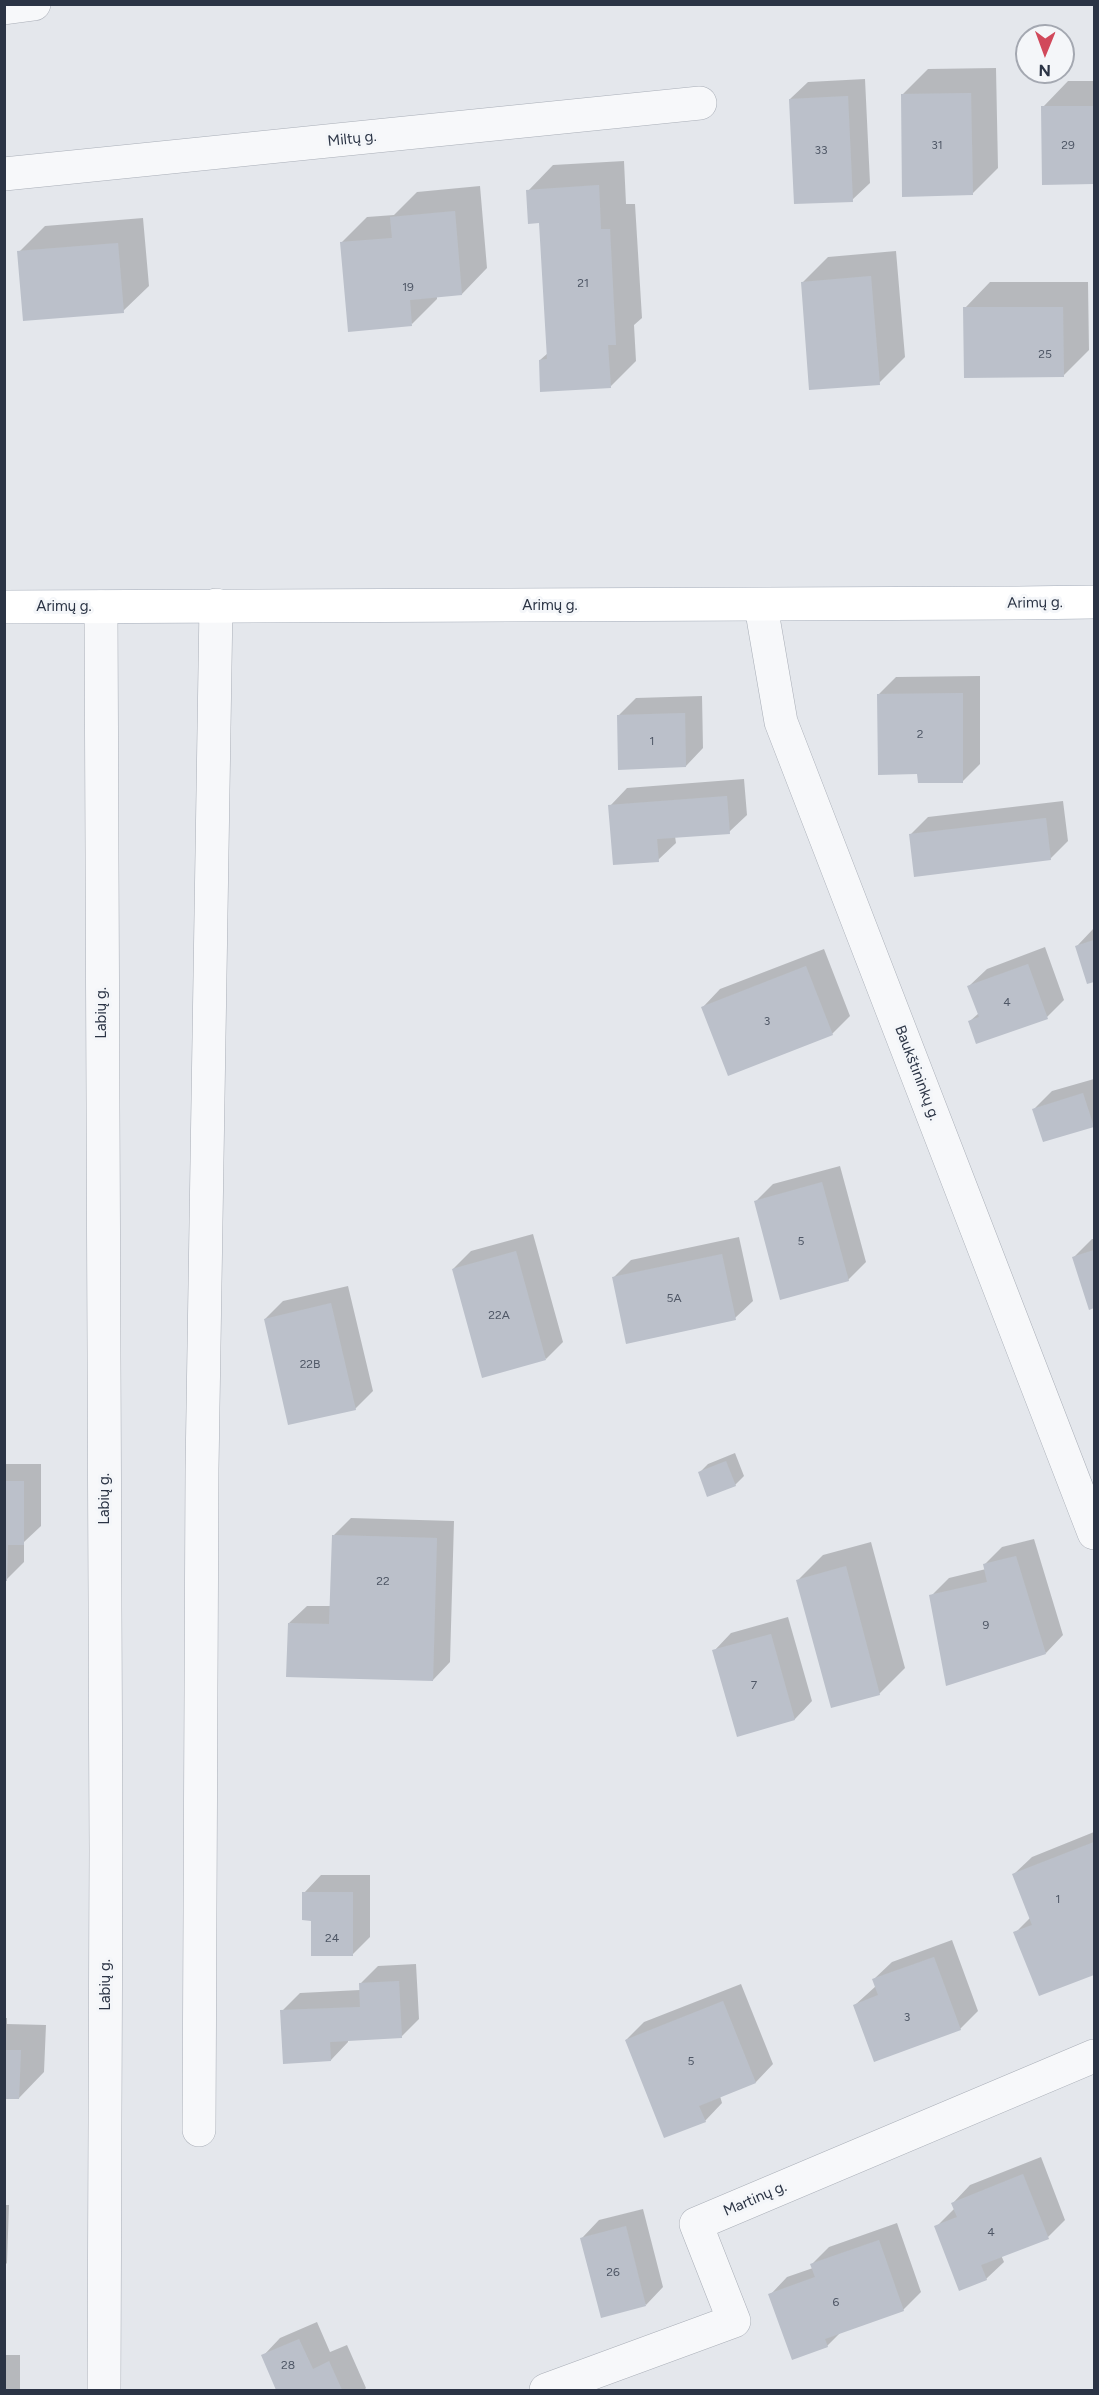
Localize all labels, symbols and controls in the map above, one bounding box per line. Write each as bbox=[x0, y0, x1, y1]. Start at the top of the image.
north arrow bbox=[1015, 24, 1075, 84]
text: N bbox=[1038, 61, 1051, 80]
street label: Miltų g. bbox=[327, 127, 377, 151]
house number: 31 bbox=[931, 138, 943, 152]
house number: 29 bbox=[1061, 138, 1075, 152]
house number: 33 bbox=[814, 143, 828, 157]
house number: 21 bbox=[577, 276, 589, 290]
house number: 19 bbox=[402, 280, 414, 294]
house number: 25 bbox=[1038, 347, 1052, 361]
street label: Arimų g. bbox=[1007, 594, 1063, 612]
street label: Arimų g. bbox=[522, 597, 578, 615]
street label: Arimų g. bbox=[36, 598, 92, 616]
house number: 2 bbox=[917, 727, 923, 741]
house number: 1 bbox=[650, 734, 654, 748]
street label: Labių g. bbox=[93, 987, 111, 1039]
house number: 4 bbox=[1003, 995, 1011, 1009]
house number: 3 bbox=[764, 1014, 770, 1028]
street label: Baukštininkų g. bbox=[891, 1023, 943, 1123]
house number: 5 bbox=[798, 1234, 804, 1248]
house number: 5A bbox=[666, 1291, 682, 1305]
house number: 22A bbox=[488, 1308, 510, 1322]
house number: 22B bbox=[300, 1357, 320, 1371]
street label: Labių g. bbox=[96, 1473, 114, 1525]
house number: 22 bbox=[376, 1574, 390, 1588]
house number: 9 bbox=[983, 1618, 989, 1632]
house number: 7 bbox=[751, 1678, 757, 1692]
house number: 1 bbox=[1056, 1892, 1060, 1906]
house number: 24 bbox=[325, 1931, 339, 1945]
street label: Labių g. bbox=[97, 1959, 115, 2011]
house number: 3 bbox=[904, 2010, 910, 2024]
house number: 5 bbox=[688, 2054, 694, 2068]
street label: Martinų g. bbox=[721, 2178, 789, 2220]
house number: 4 bbox=[987, 2225, 995, 2239]
house number: 26 bbox=[606, 2265, 620, 2279]
house number: 6 bbox=[833, 2295, 839, 2309]
house number: 28 bbox=[281, 2358, 295, 2372]

